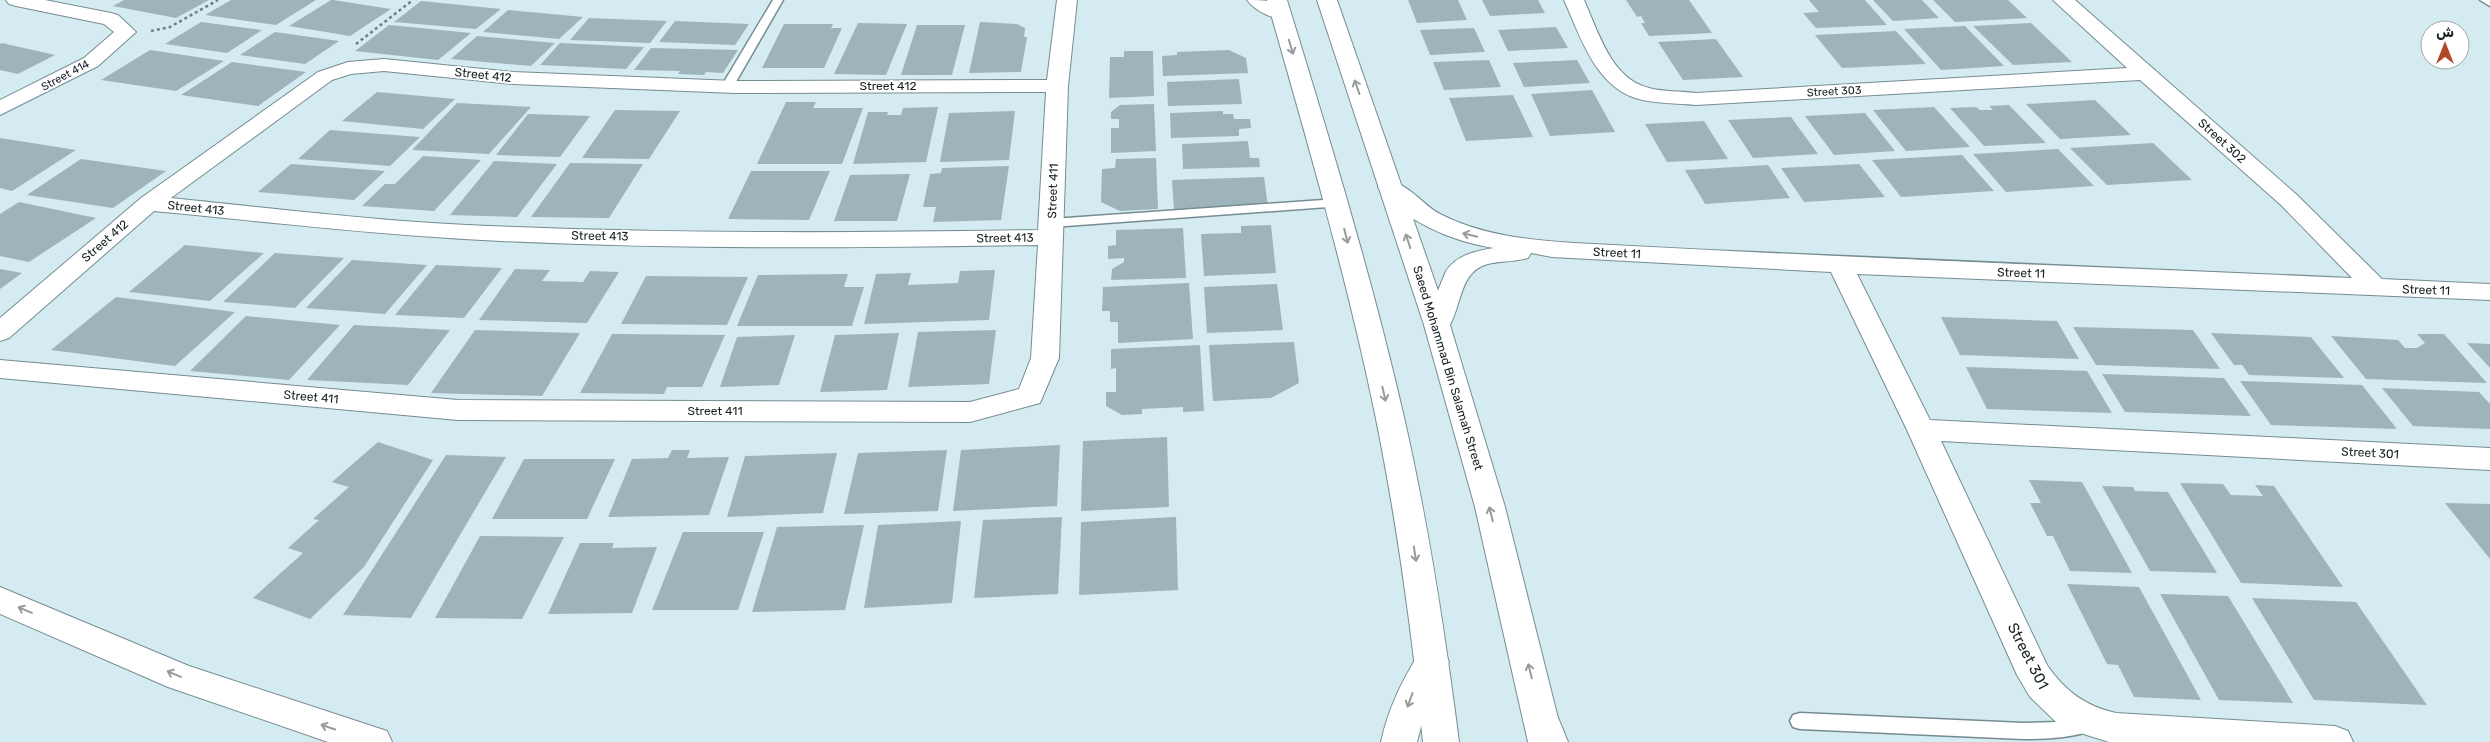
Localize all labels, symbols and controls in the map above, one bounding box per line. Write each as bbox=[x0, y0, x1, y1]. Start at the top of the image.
north arrow bbox=[2420, 20, 2470, 70]
text: ش bbox=[2436, 24, 2454, 41]
one-way arrow bbox=[1286, 38, 1296, 54]
street label: Street 414 bbox=[39, 57, 92, 94]
street label: Street 412 bbox=[454, 65, 512, 85]
street label: Street 412 bbox=[859, 79, 917, 93]
one-way arrow bbox=[1351, 79, 1361, 95]
street label: Street 303 bbox=[1806, 84, 1862, 99]
street label: Street 302 bbox=[2195, 116, 2249, 166]
street label: Street 411 bbox=[1045, 163, 1061, 219]
street label: Street 413 bbox=[167, 198, 225, 218]
street label: Street 412 bbox=[79, 217, 131, 265]
one-way arrow bbox=[1342, 228, 1351, 244]
street label: Street 413 bbox=[571, 229, 629, 243]
one-way arrow bbox=[1462, 230, 1478, 240]
street label: Street 413 bbox=[976, 231, 1034, 245]
one-way arrow bbox=[1403, 233, 1413, 249]
street label: Street 11 bbox=[1593, 245, 1641, 261]
street label: Saeed Mohammad Bin Salamah Street bbox=[1410, 264, 1486, 472]
street label: Street 11 bbox=[1997, 265, 2045, 281]
street label: Street 11 bbox=[2402, 282, 2450, 298]
one-way arrow bbox=[1380, 386, 1389, 402]
street label: Street 411 bbox=[283, 388, 339, 406]
street label: Street 411 bbox=[687, 404, 743, 418]
street label: Street 301 bbox=[2341, 445, 2399, 461]
one-way arrow bbox=[1486, 506, 1495, 522]
one-way arrow bbox=[1410, 546, 1420, 562]
one-way arrow bbox=[18, 605, 33, 615]
street label: Street 301 bbox=[2004, 620, 2052, 692]
one-way arrow bbox=[1525, 664, 1534, 680]
one-way arrow bbox=[167, 669, 182, 679]
one-way arrow bbox=[1405, 692, 1414, 707]
one-way arrow bbox=[321, 722, 336, 731]

